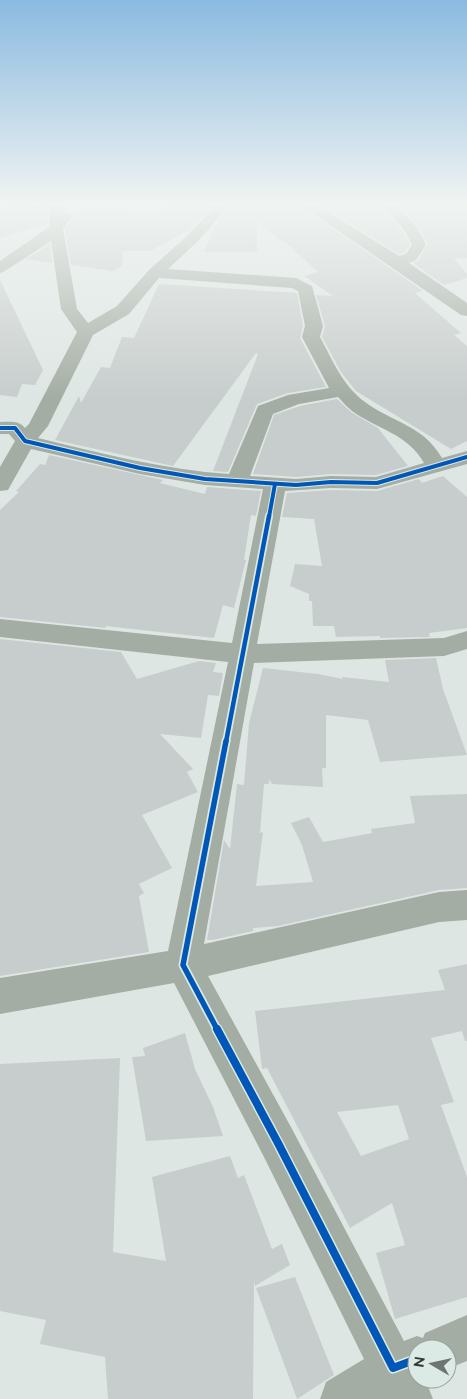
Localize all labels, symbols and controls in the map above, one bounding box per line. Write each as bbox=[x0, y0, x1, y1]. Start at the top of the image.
north arrow bbox=[407, 1339, 457, 1389]
text: N bbox=[410, 1355, 428, 1368]

